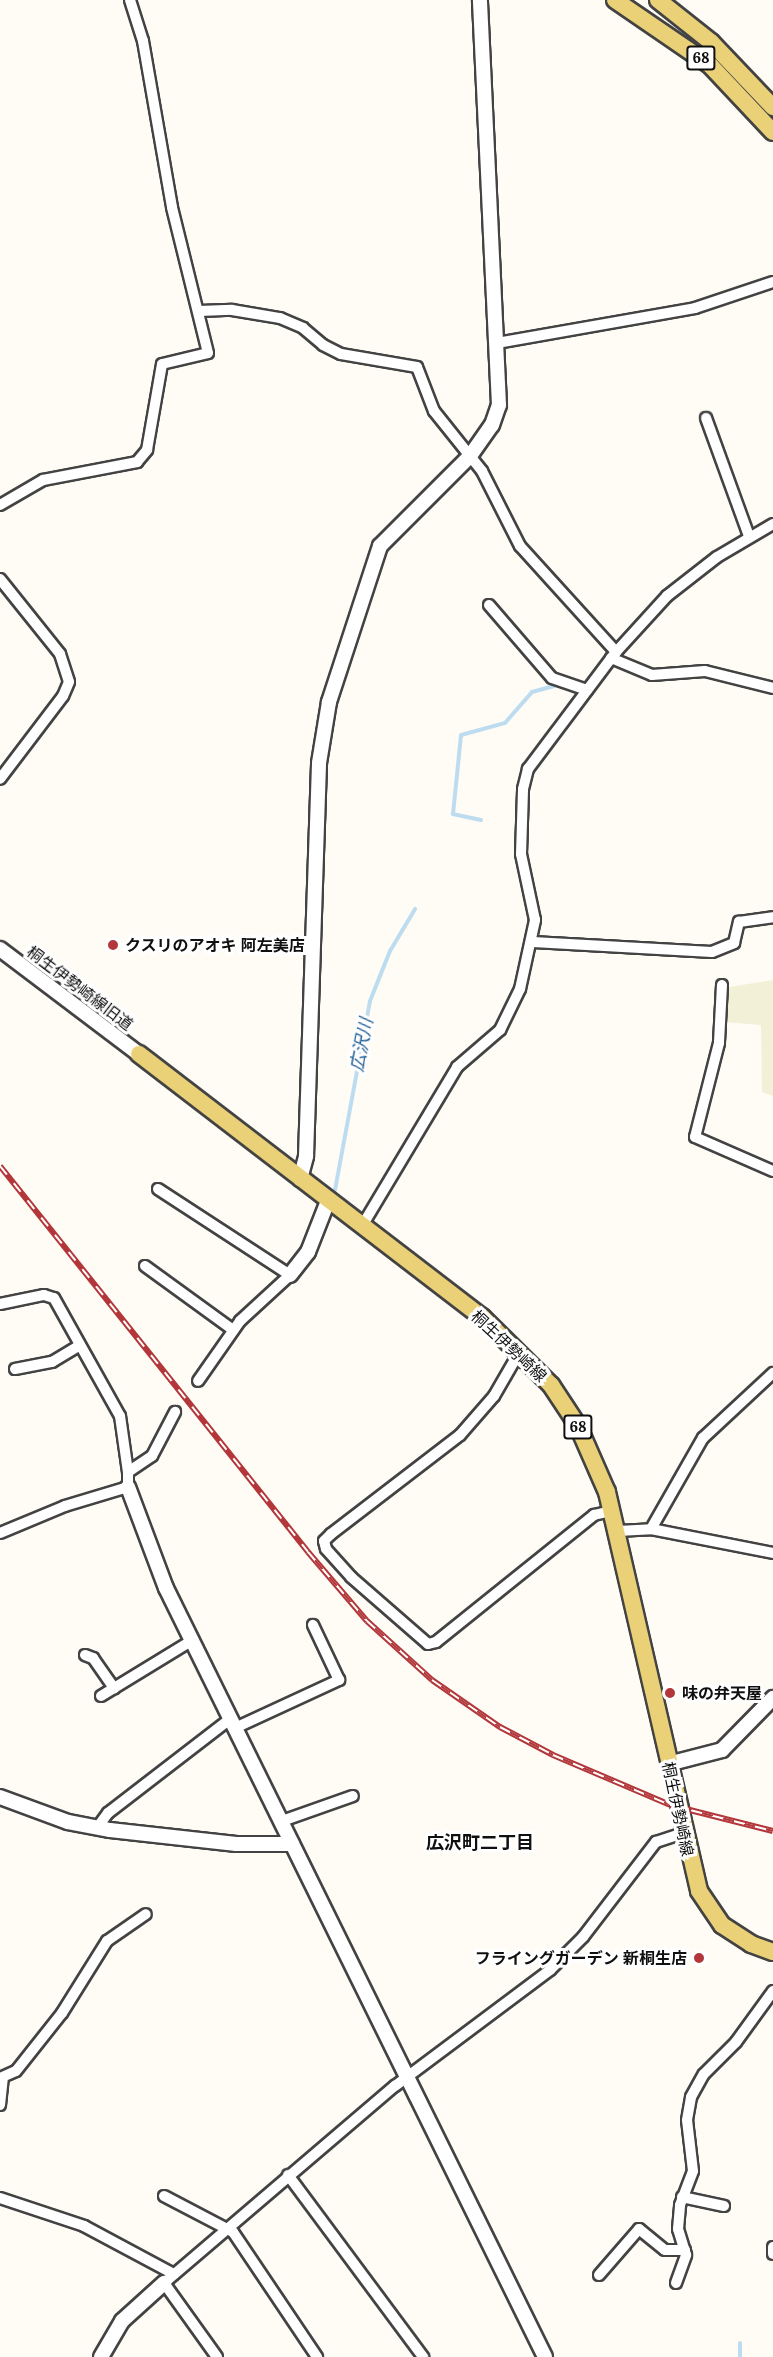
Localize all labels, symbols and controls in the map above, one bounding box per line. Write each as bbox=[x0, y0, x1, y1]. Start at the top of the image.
road number: 68 bbox=[686, 46, 716, 70]
place label: クスリのアオキ 阿左美店 bbox=[125, 935, 305, 955]
marker: クスリのアオキ 阿左美店 bbox=[106, 938, 120, 952]
street label: 桐生伊勢崎線旧道 bbox=[23, 942, 137, 1034]
water label: 広沢川 bbox=[346, 1016, 378, 1074]
street label: 桐生伊勢崎線 bbox=[467, 1306, 551, 1386]
road number: 68 bbox=[563, 1415, 593, 1439]
place label: 味の弁天屋 bbox=[682, 1683, 762, 1703]
marker: 味の弁天屋 bbox=[663, 1686, 677, 1700]
street label: 桐生伊勢崎線 bbox=[659, 1760, 697, 1858]
district label: 広沢町二丁目 bbox=[426, 1832, 534, 1854]
place label: フライングガーデン 新桐生店 bbox=[475, 1948, 687, 1968]
marker: フライングガーデン 新桐生店 bbox=[692, 1951, 706, 1965]

